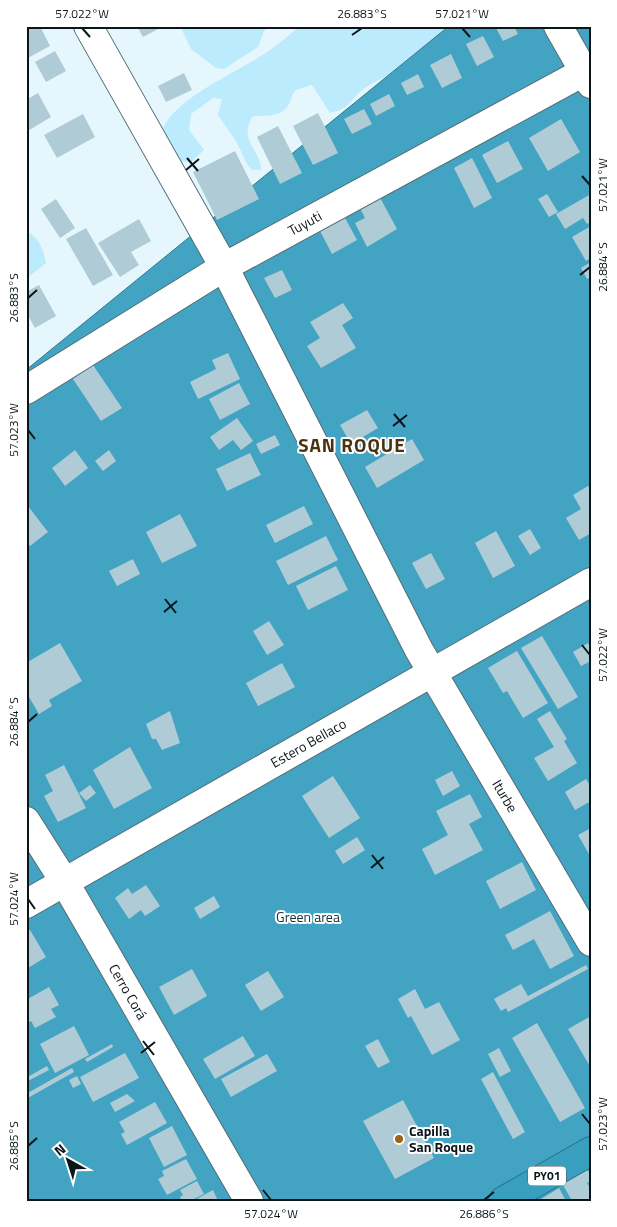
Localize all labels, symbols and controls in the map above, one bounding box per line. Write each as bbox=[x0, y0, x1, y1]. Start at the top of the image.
text: 57.022°W bbox=[55, 4, 109, 23]
text: 26.883°S bbox=[337, 4, 387, 23]
text: 57.021°W bbox=[435, 4, 489, 23]
text: 57.021°W bbox=[593, 158, 612, 212]
street label: Tuyuti bbox=[284, 205, 325, 241]
text: 26.884°S bbox=[593, 242, 612, 292]
text: 26.883°S bbox=[4, 273, 23, 323]
text: 57.023°W bbox=[4, 403, 23, 457]
district label: SAN ROQUE bbox=[298, 430, 406, 459]
text: 57.022°W bbox=[593, 628, 612, 682]
text: 26.884°S bbox=[4, 697, 23, 747]
street label: Estero Bellaco bbox=[266, 713, 350, 773]
street label: Iturbe bbox=[487, 775, 523, 816]
text: 57.024°W bbox=[4, 872, 23, 926]
park label: Green area bbox=[276, 906, 340, 927]
street label: Cerro Corá bbox=[104, 960, 153, 1023]
text: 57.023°W bbox=[593, 1097, 612, 1151]
place label: Capilla San Roque bbox=[409, 1120, 473, 1157]
text: 26.885°S bbox=[4, 1121, 23, 1171]
marker: Capilla San Roque bbox=[393, 1133, 405, 1145]
north arrow bbox=[42, 1134, 92, 1184]
text: N bbox=[49, 1138, 70, 1161]
road number: PY01 bbox=[528, 1166, 566, 1186]
text: 57.024°W bbox=[244, 1204, 298, 1223]
text: 26.886°S bbox=[459, 1204, 509, 1223]

